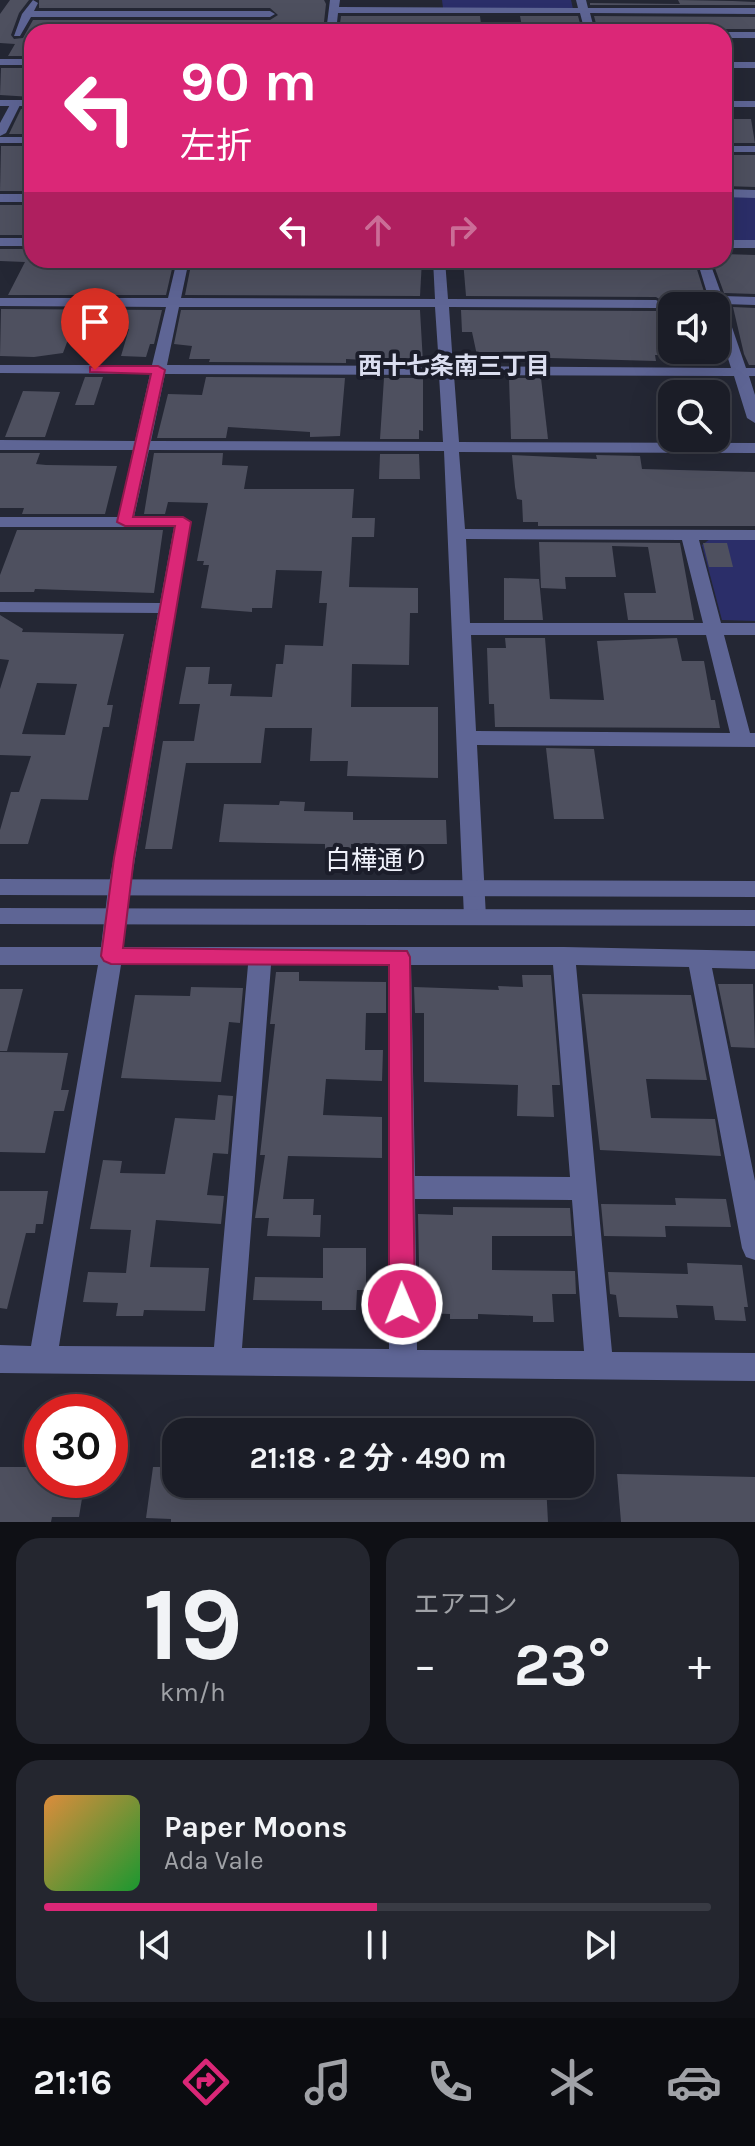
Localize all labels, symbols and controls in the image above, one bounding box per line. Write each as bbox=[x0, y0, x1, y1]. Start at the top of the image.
text: 90 m bbox=[180, 49, 317, 114]
icon: left bbox=[48, 56, 152, 160]
text: 左折 bbox=[180, 125, 252, 167]
icon: left bbox=[272, 208, 316, 252]
icon: ahead bbox=[356, 208, 400, 252]
icon: right bbox=[440, 208, 484, 252]
pin bbox=[61, 288, 129, 370]
map controls bbox=[658, 292, 730, 452]
button: sound bbox=[658, 292, 730, 364]
icon: arrive bbox=[73, 300, 117, 344]
district label: 西十七条南三丁目 bbox=[358, 352, 550, 380]
button: search bbox=[658, 380, 730, 452]
street label: 白樺通り bbox=[325, 845, 429, 876]
position arrow bbox=[360, 1262, 444, 1346]
speed limit sign: 30 bbox=[24, 1394, 128, 1498]
text: 21:18 · 2 分 · 490 m bbox=[249, 1440, 507, 1476]
text: 19 bbox=[142, 1564, 243, 1685]
text: エアコン bbox=[414, 1589, 518, 1620]
text: 23° bbox=[514, 1630, 611, 1700]
text: − bbox=[414, 1640, 437, 1691]
text: + bbox=[688, 1640, 711, 1691]
text: km/h bbox=[160, 1677, 226, 1708]
text: Paper Moons bbox=[164, 1809, 347, 1845]
text: Ada Vale bbox=[164, 1845, 264, 1876]
icon: previous bbox=[133, 1923, 177, 1967]
icon: pause bbox=[355, 1923, 399, 1967]
icon: next bbox=[578, 1923, 622, 1967]
icon: directions bbox=[178, 2054, 234, 2110]
icon: music bbox=[300, 2054, 356, 2110]
icon: phone bbox=[422, 2054, 478, 2110]
icon: climate bbox=[544, 2054, 600, 2110]
icon: car bbox=[666, 2054, 722, 2110]
text: 21:16 bbox=[33, 2061, 112, 2103]

